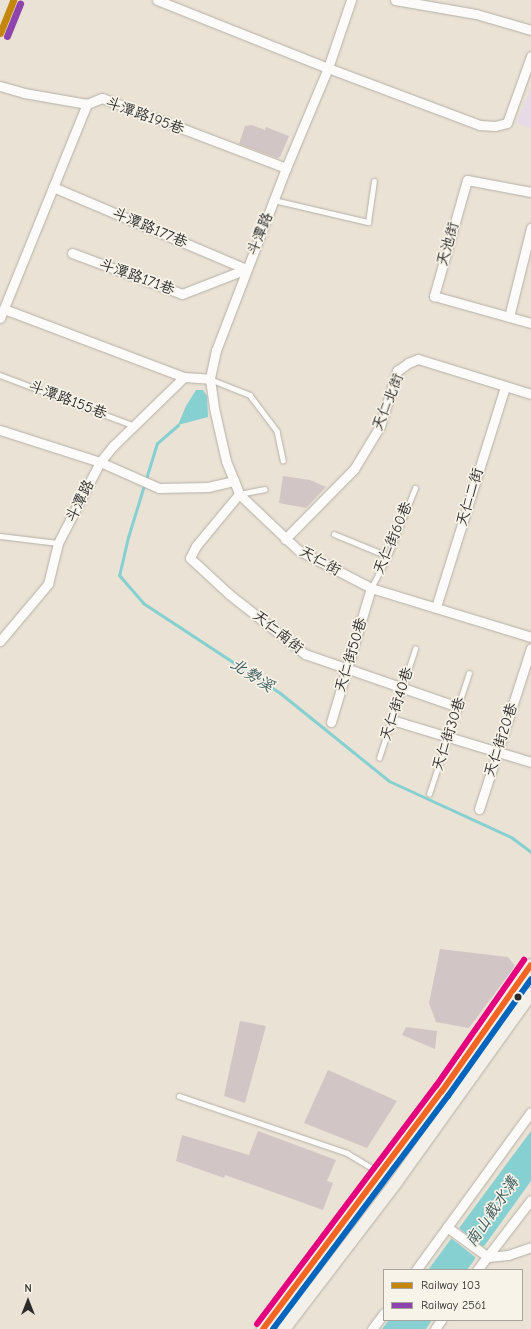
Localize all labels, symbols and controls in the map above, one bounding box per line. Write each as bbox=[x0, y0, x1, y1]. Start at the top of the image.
street label: 斗潭路195巷 bbox=[103, 94, 187, 138]
street label: 斗潭路177巷 bbox=[110, 204, 190, 252]
street label: 斗潭路 bbox=[243, 210, 277, 258]
street label: 天池街 bbox=[433, 220, 463, 268]
street label: 斗潭路171巷 bbox=[97, 255, 177, 299]
street label: 天仁北街 bbox=[368, 371, 408, 433]
street label: 斗潭路155巷 bbox=[26, 377, 110, 423]
street label: 天仁二街 bbox=[453, 466, 487, 528]
street label: 斗潭路 bbox=[62, 477, 98, 525]
street label: 天仁街60巷 bbox=[370, 499, 416, 577]
street label: 天仁街 bbox=[296, 542, 344, 580]
street label: 天仁南街 bbox=[249, 606, 307, 658]
street label: 天仁街50巷 bbox=[331, 615, 371, 695]
water label: 北勢溪 bbox=[227, 654, 277, 696]
street label: 天仁街40巷 bbox=[377, 665, 417, 743]
street label: 天仁街30巷 bbox=[429, 695, 469, 773]
street label: 天仁街20巷 bbox=[481, 701, 521, 779]
unlabelled marker bbox=[513, 992, 523, 1002]
water label: 南山截水溝 bbox=[462, 1173, 522, 1251]
legend bbox=[383, 1269, 523, 1321]
text: Railway 103 bbox=[421, 1278, 480, 1292]
north arrow bbox=[8, 1281, 48, 1321]
text: N bbox=[24, 1282, 32, 1295]
text: Railway 2561 bbox=[421, 1298, 486, 1312]

